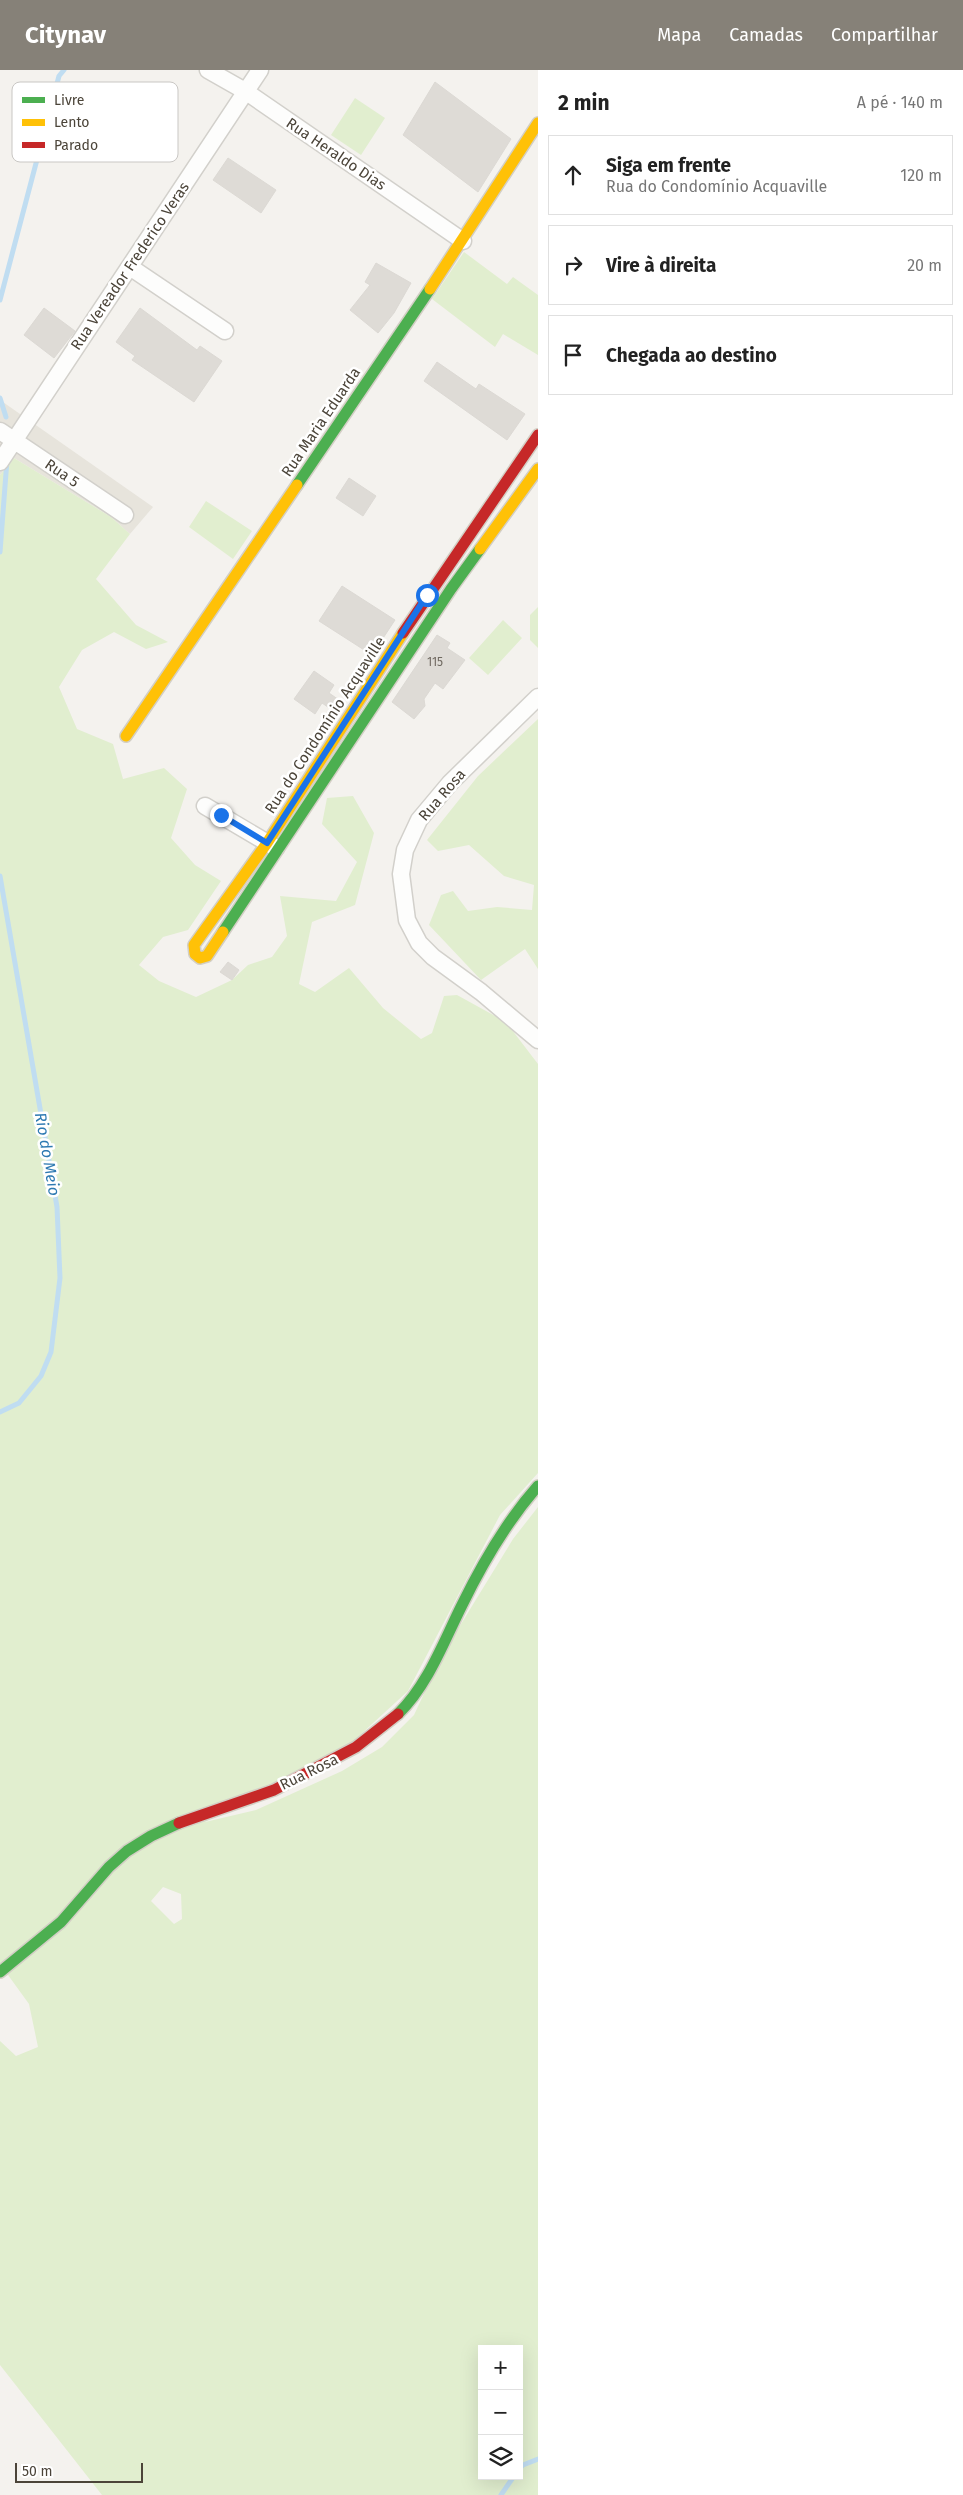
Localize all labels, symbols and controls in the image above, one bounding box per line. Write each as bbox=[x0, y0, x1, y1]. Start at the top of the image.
text: Citynav bbox=[25, 21, 106, 49]
text: Mapa bbox=[657, 24, 701, 46]
text: Camadas bbox=[729, 24, 803, 46]
text: Compartilhar bbox=[831, 24, 938, 46]
legend bbox=[12, 82, 178, 162]
text: 2 min bbox=[558, 90, 610, 116]
text: Livre bbox=[54, 92, 84, 109]
text: A pé · 140 m bbox=[857, 93, 943, 112]
text: Lento bbox=[54, 114, 89, 131]
street label: Rua Heraldo Dias bbox=[283, 114, 389, 194]
text: Parado bbox=[54, 137, 98, 154]
text: Siga em frente bbox=[606, 154, 731, 177]
icon: ahead bbox=[559, 161, 587, 189]
text: 120 m bbox=[900, 166, 942, 185]
text: Rua do Condomínio Acquaville bbox=[606, 177, 827, 196]
street label: Rua Vereador Frederico Veras bbox=[67, 179, 193, 353]
icon: right bbox=[559, 251, 587, 279]
text: Vire à direita bbox=[606, 254, 716, 277]
text: 20 m bbox=[907, 256, 942, 275]
icon: arrive bbox=[559, 341, 587, 369]
text: Chegada ao destino bbox=[606, 344, 777, 367]
street label: Rua Maria Eduarda bbox=[278, 364, 364, 480]
street label: Rua 5 bbox=[41, 455, 83, 491]
route start bbox=[416, 584, 439, 607]
street label: Rua do Condomínio Acquaville bbox=[261, 633, 389, 817]
house number: 115 bbox=[427, 655, 443, 669]
street label: Rua Rosa bbox=[415, 765, 469, 825]
route end bbox=[210, 804, 233, 827]
water label: Rio do Meio bbox=[31, 1111, 64, 1197]
street label: Rua Rosa bbox=[277, 1750, 341, 1794]
map controls bbox=[478, 2345, 523, 2480]
button: + bbox=[478, 2345, 523, 2390]
button: − bbox=[478, 2390, 523, 2435]
button: layers bbox=[478, 2435, 523, 2480]
scale bar bbox=[15, 2460, 142, 2483]
text: 50 m bbox=[22, 2463, 53, 2480]

